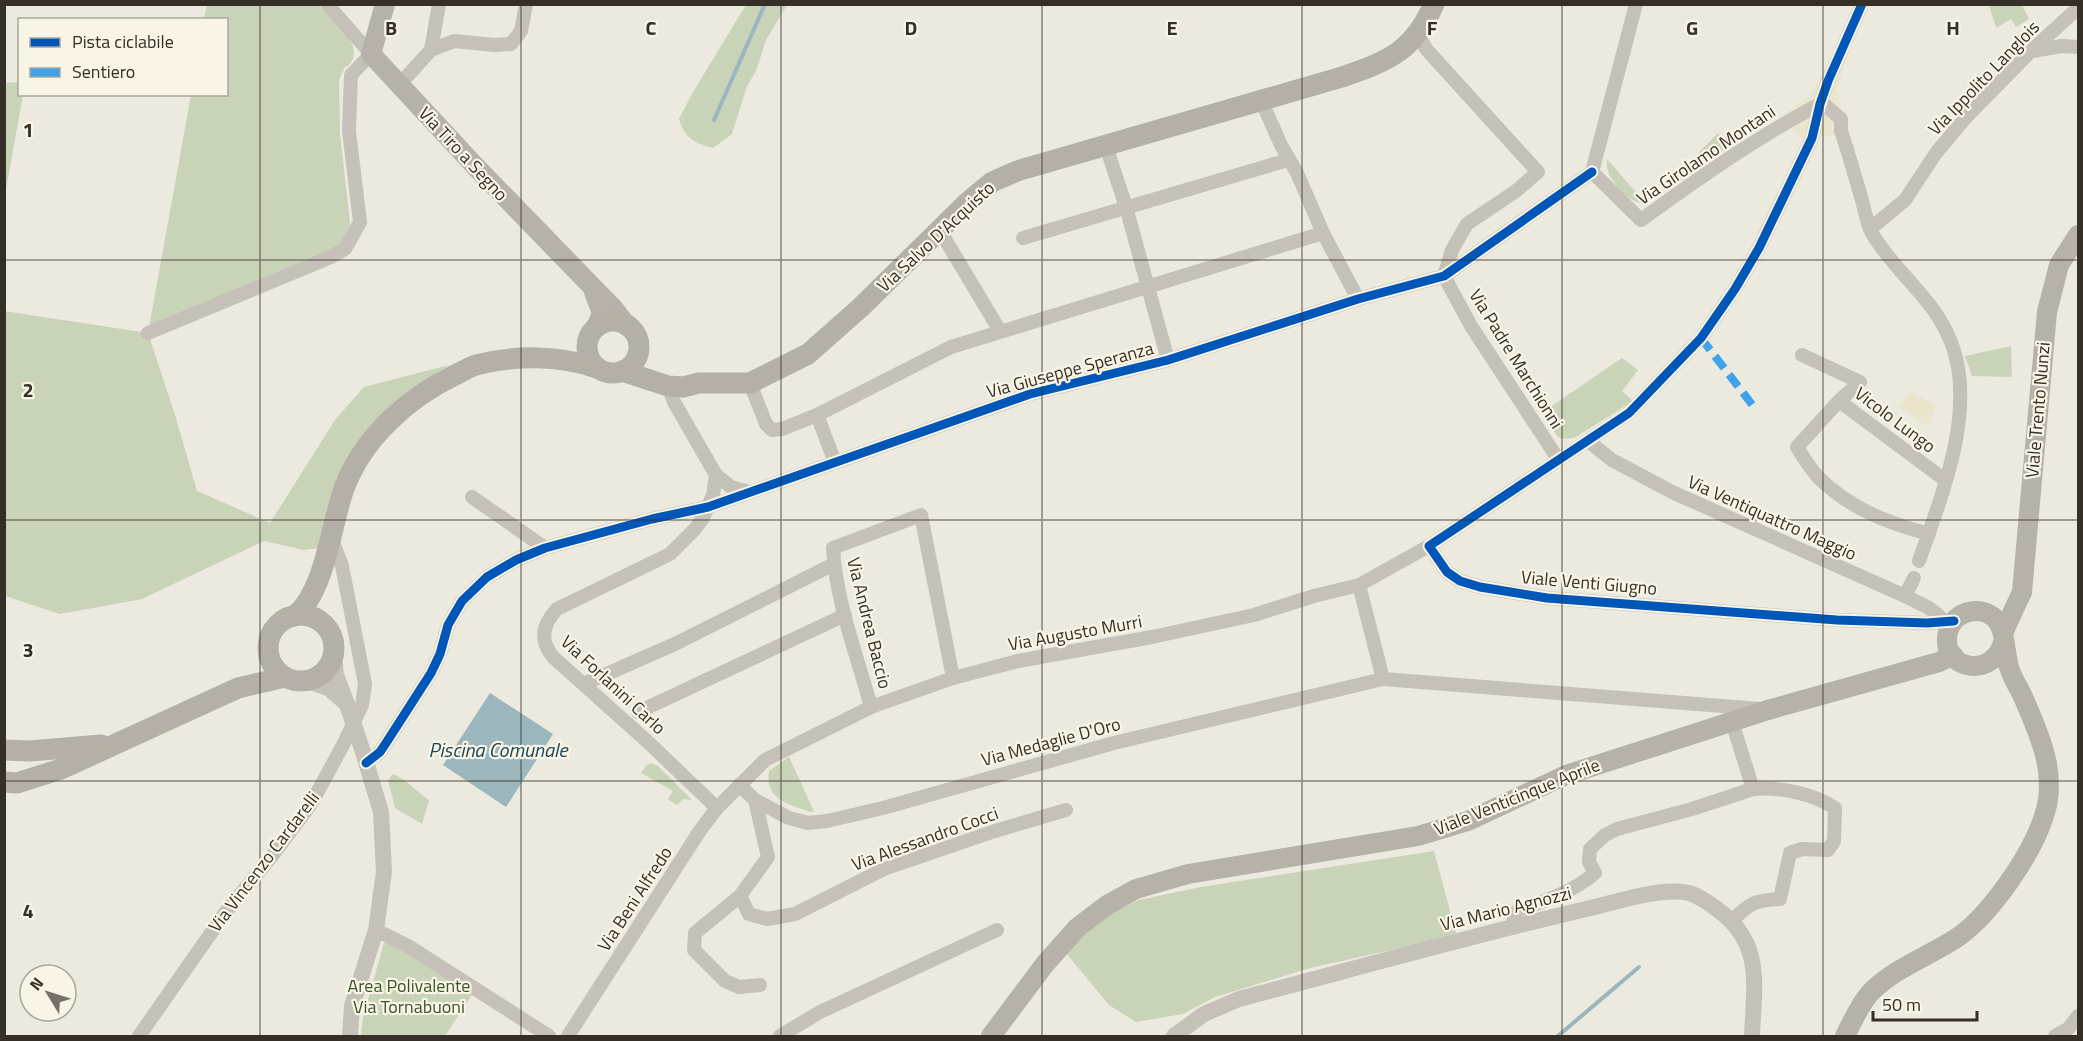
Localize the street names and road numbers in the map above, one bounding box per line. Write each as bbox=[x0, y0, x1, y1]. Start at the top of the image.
street label: Via Ippolito Langlois bbox=[1922, 14, 2046, 141]
street label: Via Girolamo Montani bbox=[1631, 98, 1781, 211]
street label: Via Tiro a Segno bbox=[412, 100, 514, 207]
street label: Via Salvo D'Acquisto bbox=[871, 175, 1001, 298]
street label: Via Padre Marchionni bbox=[1463, 284, 1570, 434]
street label: Via Giuseppe Speranza bbox=[983, 334, 1156, 405]
street label: Viale Trento Nunzi bbox=[2018, 341, 2057, 479]
street label: Vicolo Lungo bbox=[1849, 380, 1942, 459]
street label: Via Ventiquattro Maggio bbox=[1683, 468, 1861, 567]
street label: Via Andrea Baccio bbox=[840, 554, 899, 691]
street label: Viale Venti Giugno bbox=[1520, 563, 1658, 602]
street label: Via Augusto Murri bbox=[1006, 607, 1144, 658]
street label: Via Forlanini Carlo bbox=[555, 629, 672, 741]
street label: Via Medaglie D'Oro bbox=[978, 710, 1124, 773]
street label: Viale Venticinque Aprile bbox=[1430, 751, 1604, 842]
street label: Via Vincenzo Cardarelli bbox=[202, 786, 326, 938]
street label: Via Alessandro Cocci bbox=[848, 799, 1002, 878]
street label: Via Beni Alfredo bbox=[591, 841, 679, 956]
street label: Via Mario Agnozzi bbox=[1437, 879, 1574, 938]

